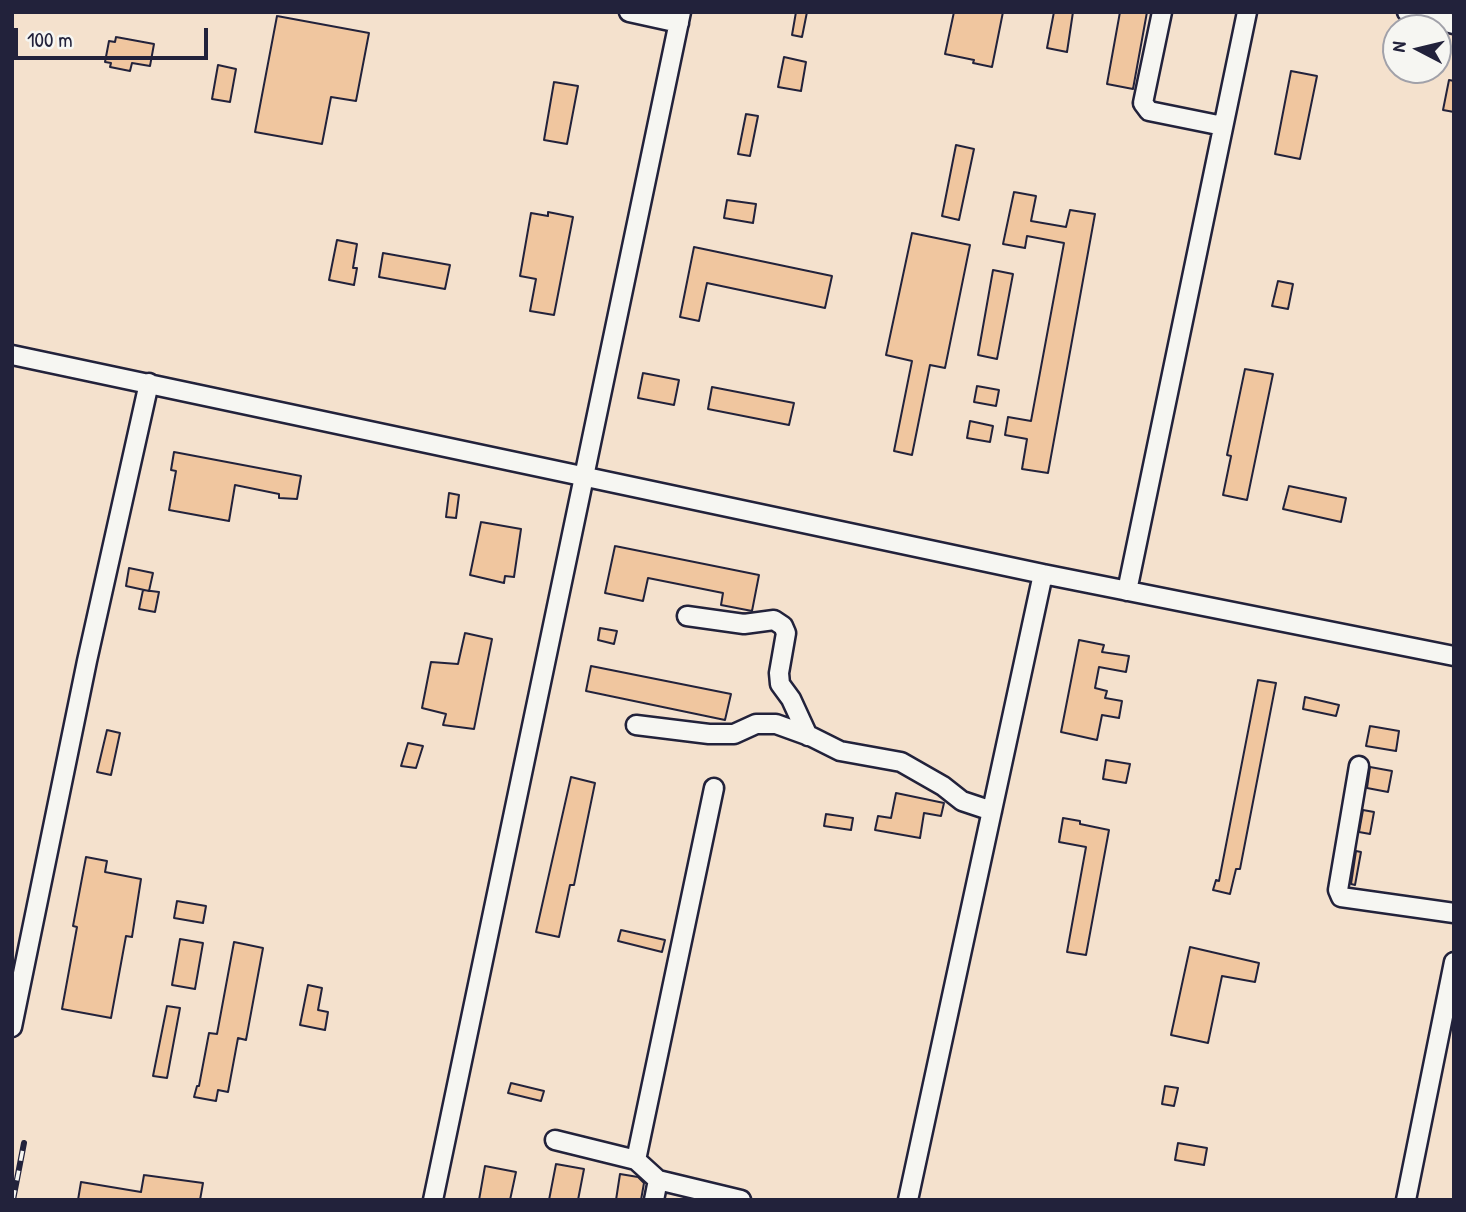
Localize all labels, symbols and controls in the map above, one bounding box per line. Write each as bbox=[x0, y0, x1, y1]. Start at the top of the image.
scale bar bbox=[18, 14, 212, 58]
north arrow bbox=[1382, 14, 1452, 84]
text: 100 m bbox=[27, 25, 73, 54]
text: N bbox=[1385, 40, 1412, 53]

